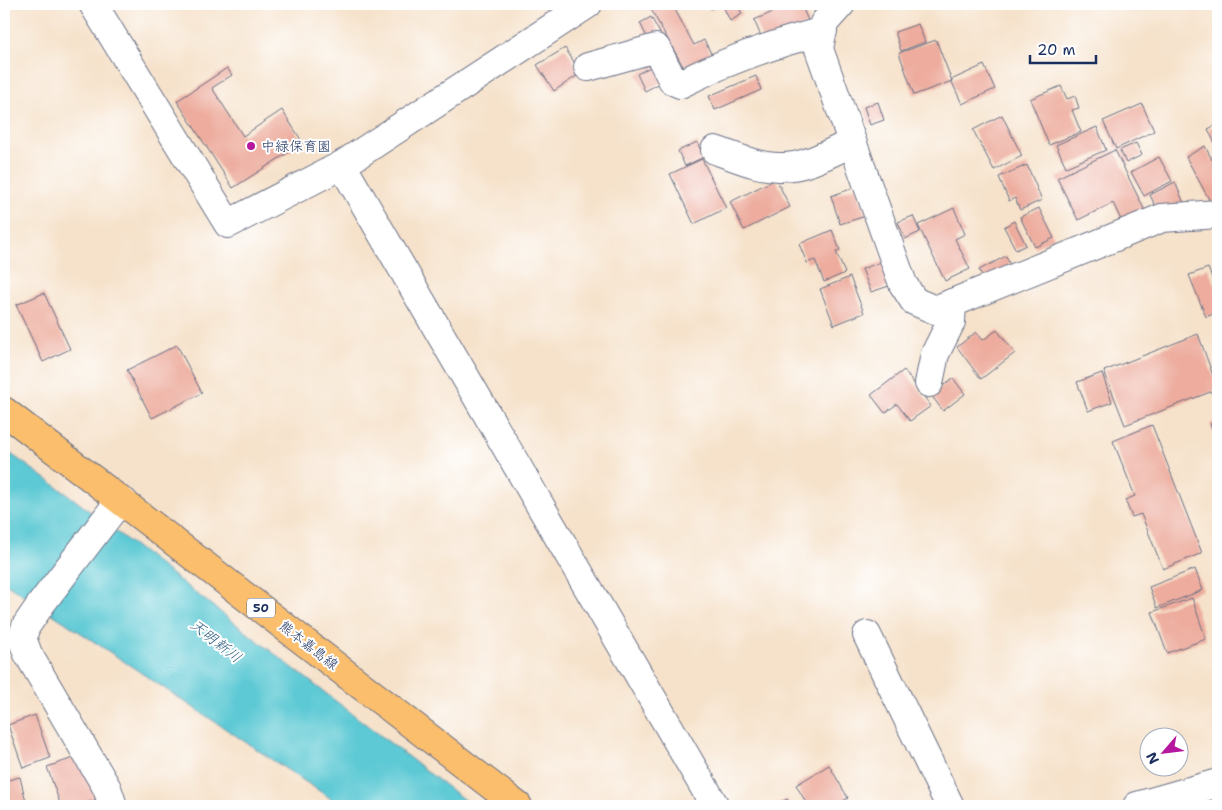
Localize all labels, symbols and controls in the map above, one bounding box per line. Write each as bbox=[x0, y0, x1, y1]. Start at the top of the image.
scale bar bbox=[1030, 32, 1096, 64]
text: 20 m bbox=[1037, 40, 1076, 60]
place label: 中緑保育園 bbox=[261, 137, 331, 155]
marker: 中緑保育園 bbox=[245, 140, 257, 152]
road number: 50 bbox=[247, 598, 275, 618]
water label: 天明新川 bbox=[186, 615, 246, 667]
street label: 熊本嘉島線 bbox=[276, 616, 342, 674]
north arrow bbox=[1140, 728, 1190, 778]
text: N bbox=[1142, 749, 1163, 767]

